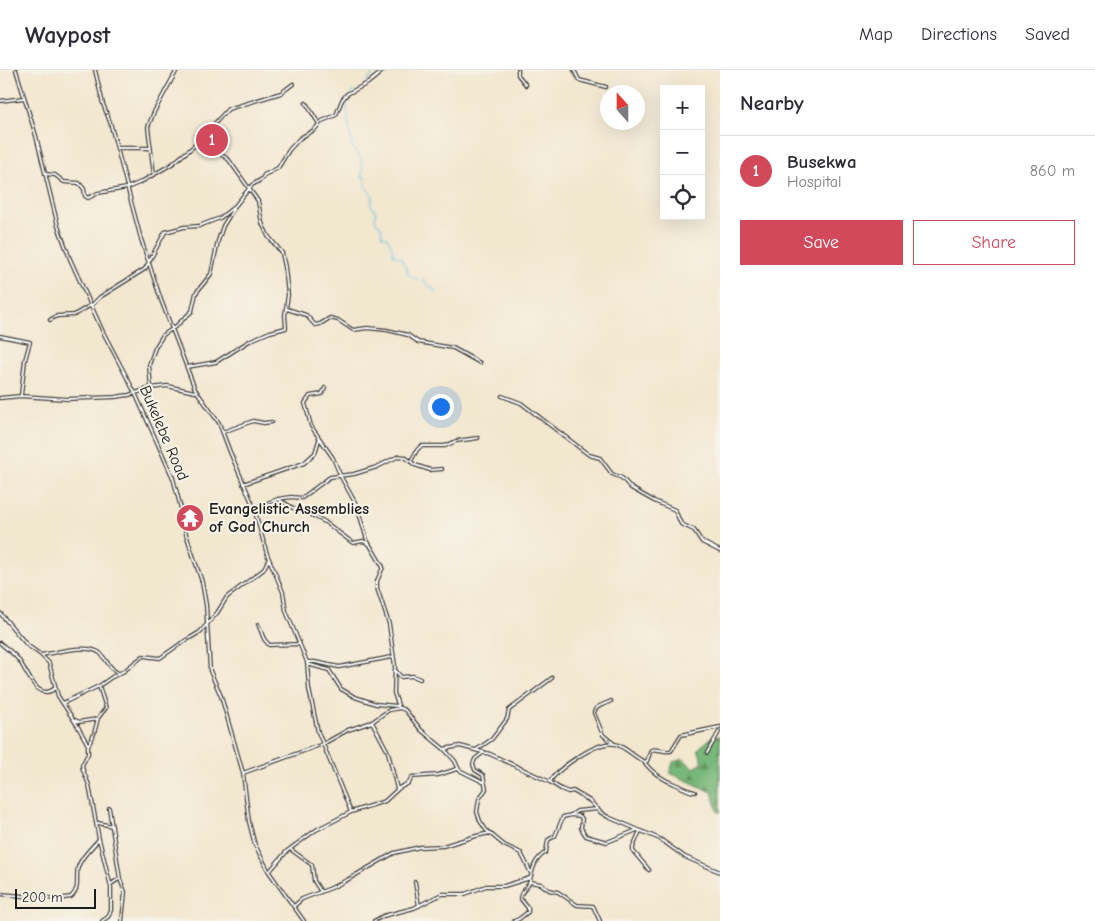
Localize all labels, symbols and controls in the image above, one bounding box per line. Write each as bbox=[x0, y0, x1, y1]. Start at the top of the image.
text: Waypost bbox=[25, 21, 110, 49]
text: Map bbox=[859, 24, 893, 45]
text: Directions bbox=[921, 24, 997, 45]
text: Saved bbox=[1025, 24, 1070, 45]
north arrow bbox=[600, 85, 645, 130]
map controls bbox=[660, 85, 705, 220]
button: + bbox=[660, 85, 705, 130]
text: Nearby bbox=[740, 91, 804, 115]
pin: 1 bbox=[196, 121, 228, 159]
button: − bbox=[660, 130, 705, 175]
text: Busekwa bbox=[787, 151, 857, 173]
text: 1 bbox=[753, 162, 759, 180]
text: 860 m bbox=[1030, 162, 1075, 180]
text: Hospital bbox=[787, 173, 842, 191]
button: locate bbox=[660, 175, 705, 220]
button: Save bbox=[740, 220, 903, 265]
button: Share bbox=[913, 220, 1075, 265]
street label: Bukelebe Road bbox=[136, 383, 192, 483]
your location bbox=[428, 394, 454, 420]
place label: Evangelistic Assemblies of God Church bbox=[209, 500, 369, 536]
temple icon: Evangelistic Assemblies of God Church bbox=[175, 503, 205, 533]
scale bar bbox=[15, 886, 96, 909]
text: 200 m bbox=[22, 889, 63, 906]

